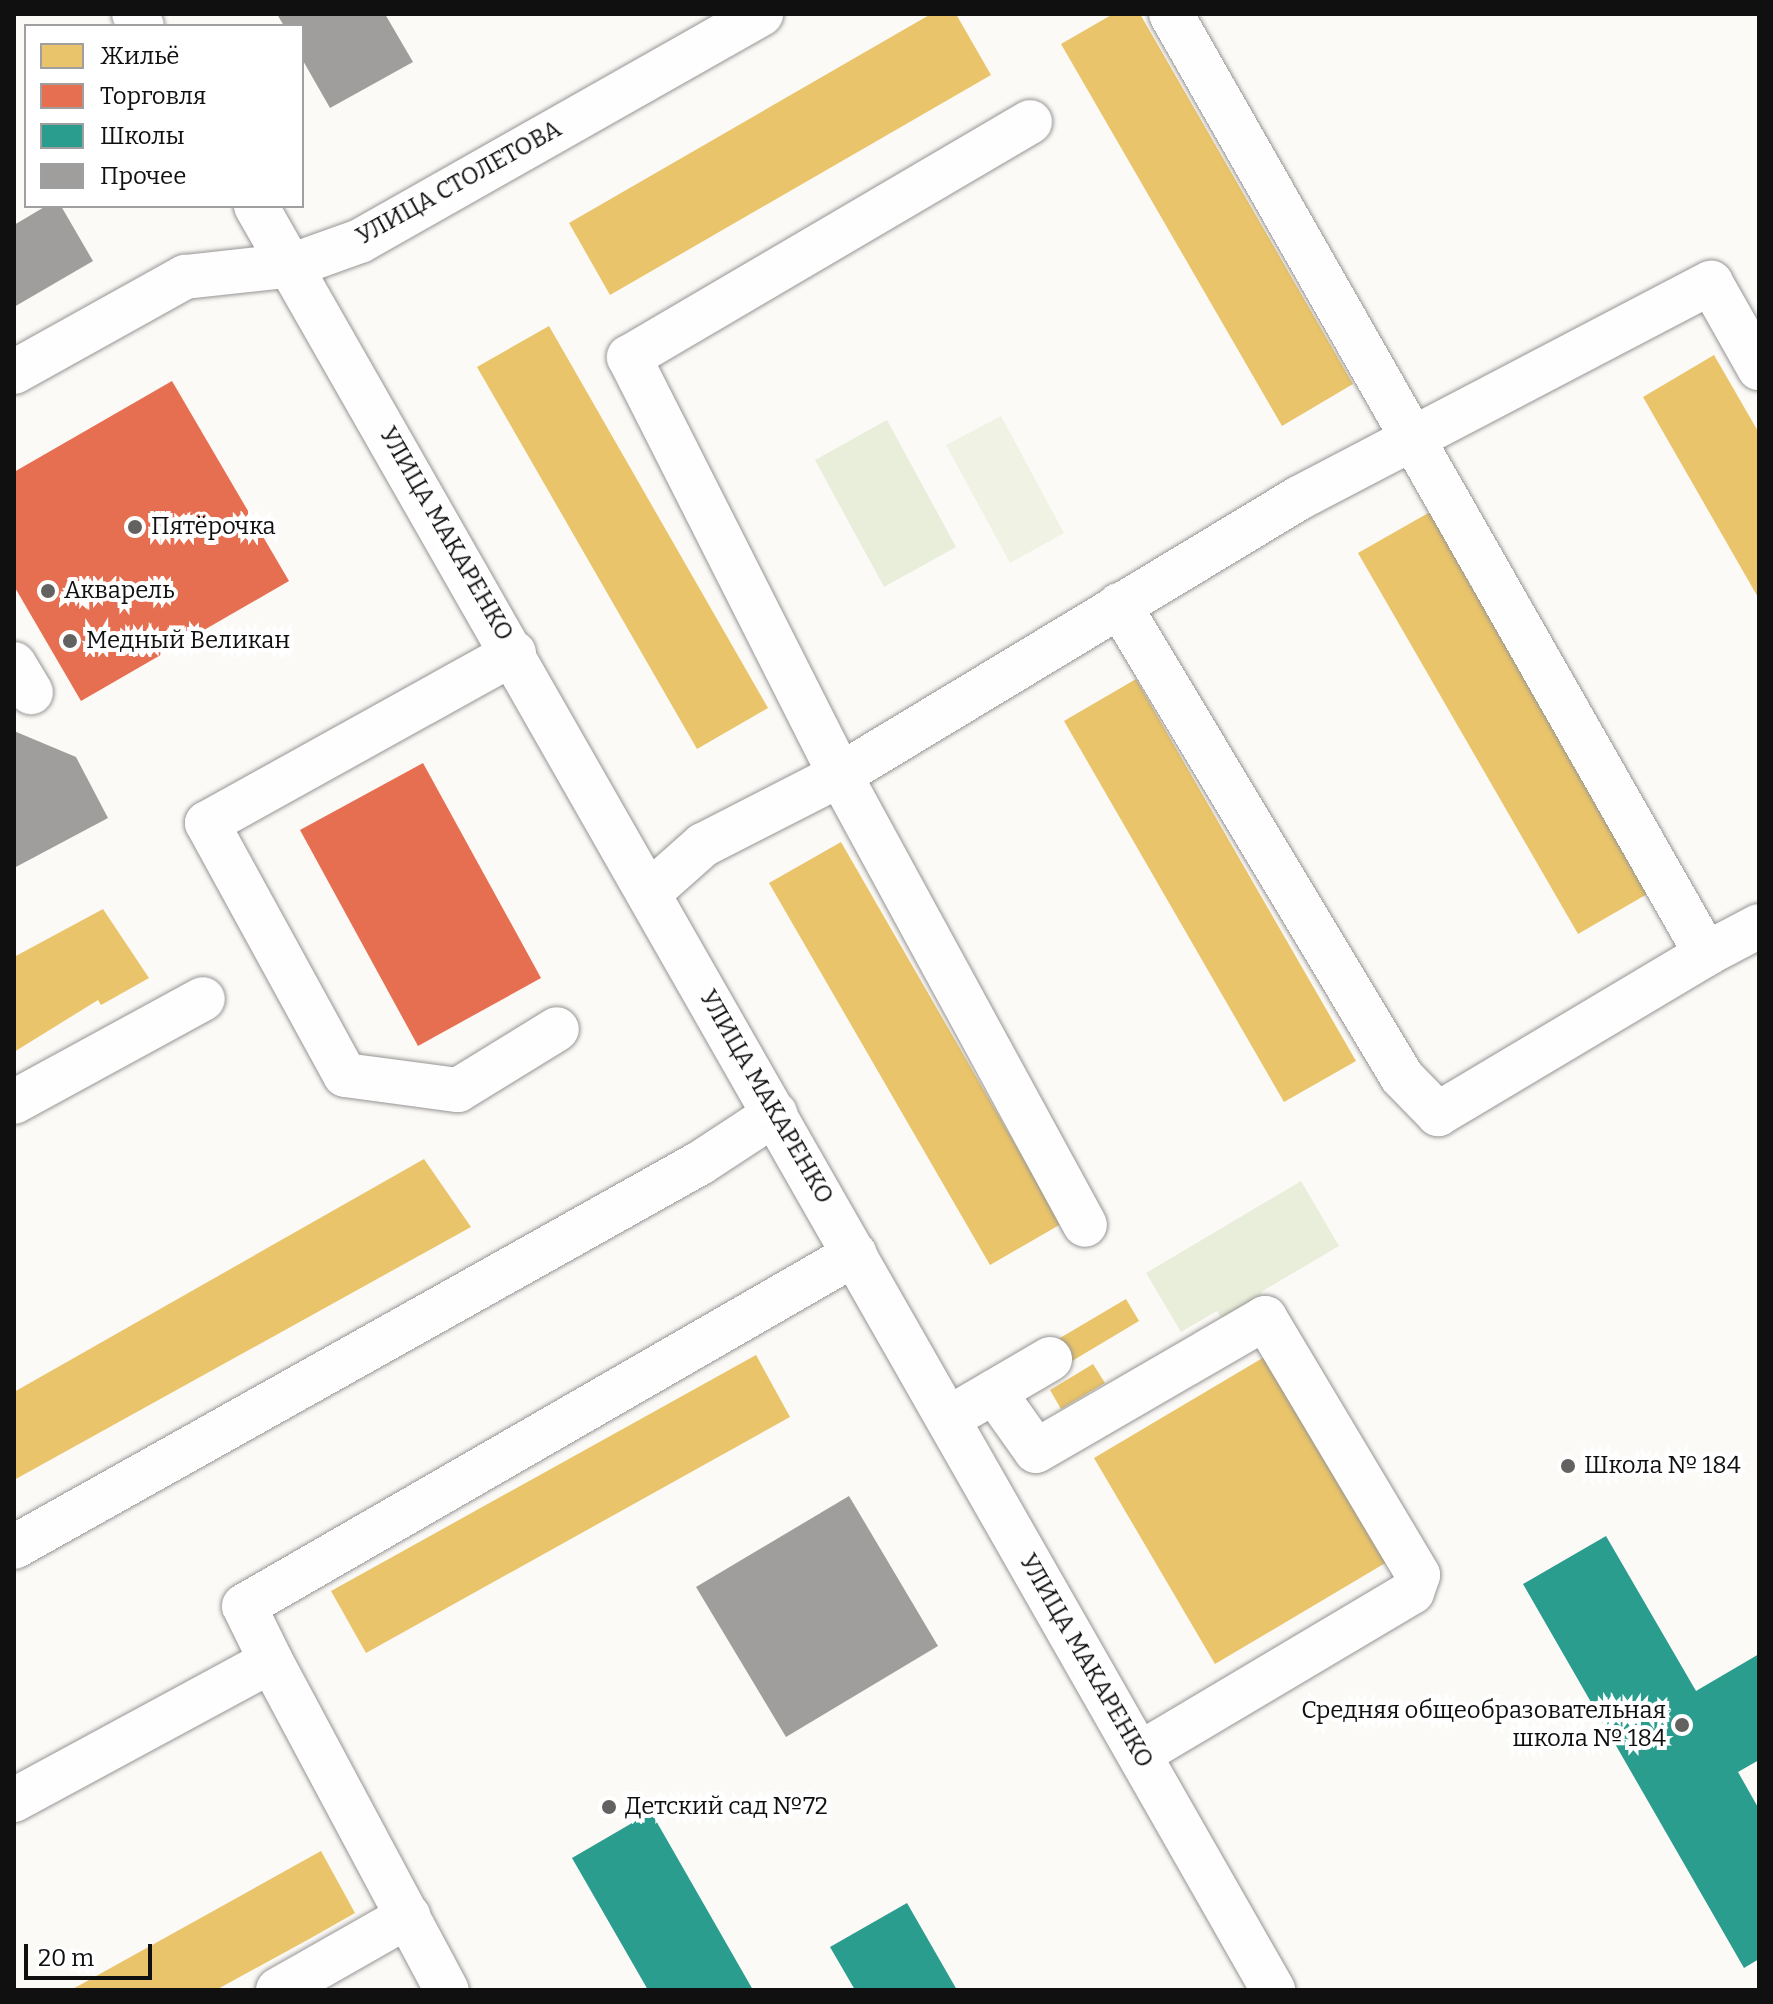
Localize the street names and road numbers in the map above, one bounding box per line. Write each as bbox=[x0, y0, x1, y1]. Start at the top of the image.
street label: УЛИЦА СТОЛЕТОВА bbox=[352, 115, 566, 251]
street label: УЛИЦА МАКАРЕНКО bbox=[373, 422, 519, 646]
street label: УЛИЦА МАКАРЕНКО bbox=[693, 985, 839, 1209]
street label: УЛИЦА МАКАРЕНКО bbox=[1013, 1549, 1159, 1773]

